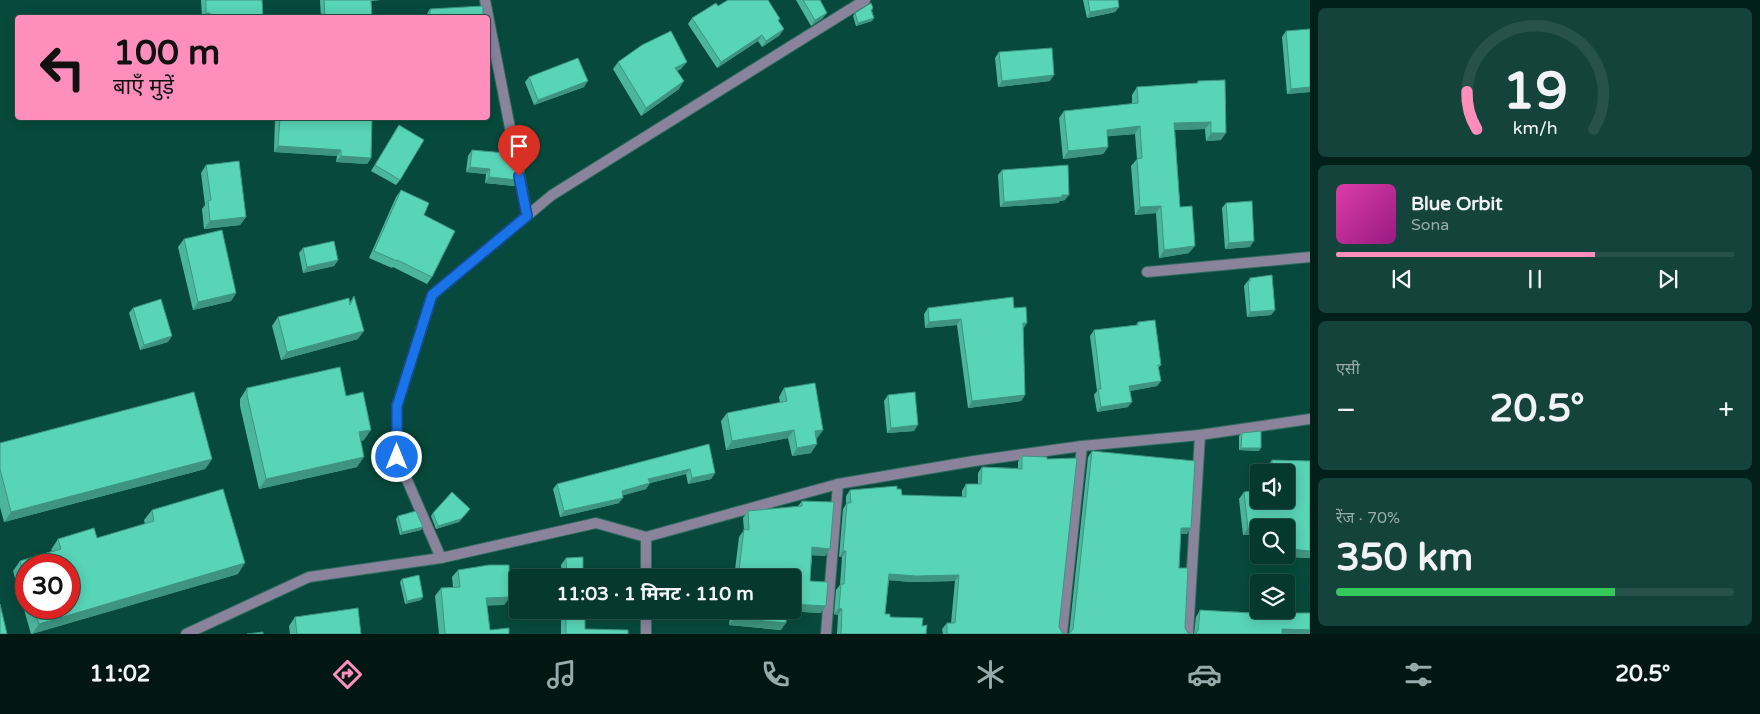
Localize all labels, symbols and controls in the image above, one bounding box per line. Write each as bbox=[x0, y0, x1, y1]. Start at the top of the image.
text: 100 m bbox=[113, 32, 220, 74]
icon: left bbox=[30, 35, 95, 100]
text: 19 bbox=[1502, 60, 1568, 123]
text: बाएँ मुड़ें bbox=[113, 74, 174, 100]
text: km/h bbox=[1513, 118, 1557, 139]
pin bbox=[498, 125, 540, 176]
icon: arrive bbox=[505, 132, 533, 160]
text: Blue Orbit bbox=[1411, 193, 1503, 215]
text: Sona bbox=[1411, 215, 1449, 235]
icon: previous bbox=[1388, 265, 1416, 293]
icon: pause bbox=[1521, 265, 1549, 293]
icon: next bbox=[1654, 265, 1682, 293]
text: एसी bbox=[1336, 359, 1360, 379]
text: 20.5° bbox=[1490, 386, 1585, 432]
text: − bbox=[1336, 393, 1356, 427]
text: + bbox=[1718, 393, 1734, 427]
position arrow bbox=[370, 430, 422, 482]
map controls bbox=[1250, 464, 1295, 619]
button: sound bbox=[1250, 464, 1295, 509]
text: रेंज · 70% bbox=[1336, 508, 1400, 528]
button: search bbox=[1250, 519, 1295, 564]
text: 350 km bbox=[1336, 535, 1473, 581]
speed limit sign: 30 bbox=[15, 554, 80, 619]
button: layers bbox=[1250, 574, 1295, 619]
text: 11:03 · 1 मिनट · 110 m bbox=[556, 583, 754, 605]
icon: directions bbox=[330, 657, 365, 692]
icon: music bbox=[544, 657, 579, 692]
icon: phone bbox=[758, 657, 793, 692]
icon: climate bbox=[973, 657, 1008, 692]
icon: car bbox=[1187, 657, 1222, 692]
icon: filters bbox=[1401, 657, 1436, 692]
text: 11:02 bbox=[90, 661, 151, 687]
text: 20.5° bbox=[1615, 661, 1670, 687]

